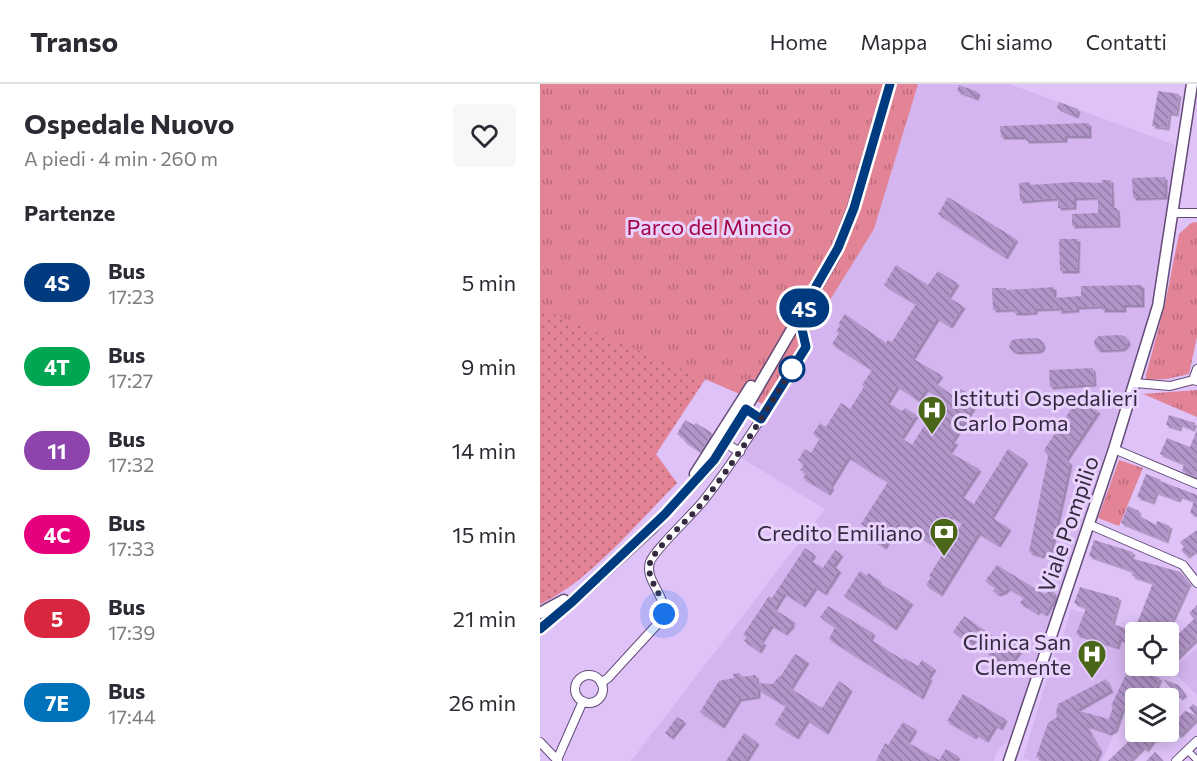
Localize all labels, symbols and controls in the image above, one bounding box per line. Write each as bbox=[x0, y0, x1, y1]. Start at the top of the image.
text: Transo bbox=[30, 24, 118, 58]
text: Home bbox=[770, 29, 827, 54]
text: Mappa bbox=[860, 29, 927, 54]
text: Chi siamo bbox=[960, 29, 1053, 54]
text: Contatti bbox=[1086, 29, 1167, 54]
button: heart bbox=[453, 104, 516, 167]
text: Ospedale Nuovo bbox=[24, 106, 234, 140]
text: A piedi · 4 min · 260 m bbox=[24, 146, 218, 170]
text: Partenze bbox=[24, 199, 115, 226]
park label: Parco del Mincio bbox=[626, 213, 792, 240]
text: Bus bbox=[108, 257, 145, 284]
text: 5 min bbox=[462, 269, 516, 296]
text: 4S bbox=[44, 270, 70, 295]
text: 17:23 bbox=[108, 284, 154, 308]
line badge: 4S bbox=[777, 288, 831, 328]
text: 4S bbox=[791, 296, 817, 321]
text: Bus bbox=[108, 341, 145, 368]
text: 9 min bbox=[461, 353, 516, 380]
text: 4T bbox=[44, 354, 70, 379]
unlabelled marker bbox=[779, 356, 805, 382]
text: 17:27 bbox=[108, 368, 153, 392]
place label: Istituti Ospedalieri Carlo Poma bbox=[953, 384, 1138, 436]
hospital icon: Istituti Ospedalieri Carlo Poma bbox=[916, 394, 948, 436]
text: Bus bbox=[108, 425, 145, 452]
text: 14 min bbox=[452, 437, 516, 464]
text: 11 bbox=[47, 438, 67, 463]
text: 17:32 bbox=[108, 452, 154, 476]
street label: Viale Pompilio bbox=[1032, 452, 1104, 596]
text: Bus bbox=[108, 509, 145, 536]
bank icon: Credito Emiliano bbox=[928, 516, 960, 558]
place label: Credito Emiliano bbox=[757, 519, 923, 546]
text: 15 min bbox=[452, 521, 516, 548]
text: 4C bbox=[43, 522, 71, 547]
text: 17:33 bbox=[108, 536, 155, 560]
text: Bus bbox=[108, 593, 145, 620]
your location bbox=[649, 599, 679, 629]
text: 21 min bbox=[453, 605, 516, 632]
text: 5 bbox=[51, 606, 63, 631]
text: 17:39 bbox=[108, 620, 155, 644]
map controls bbox=[1125, 622, 1179, 742]
button: locate bbox=[1125, 622, 1179, 676]
place label: Clinica San Clemente bbox=[963, 628, 1071, 680]
hospital icon: Clinica San Clemente bbox=[1076, 638, 1108, 680]
text: Bus bbox=[108, 677, 145, 704]
button: layers bbox=[1125, 688, 1179, 742]
text: 26 min bbox=[449, 689, 516, 716]
text: 7E bbox=[45, 690, 69, 715]
text: 17:44 bbox=[108, 704, 156, 728]

